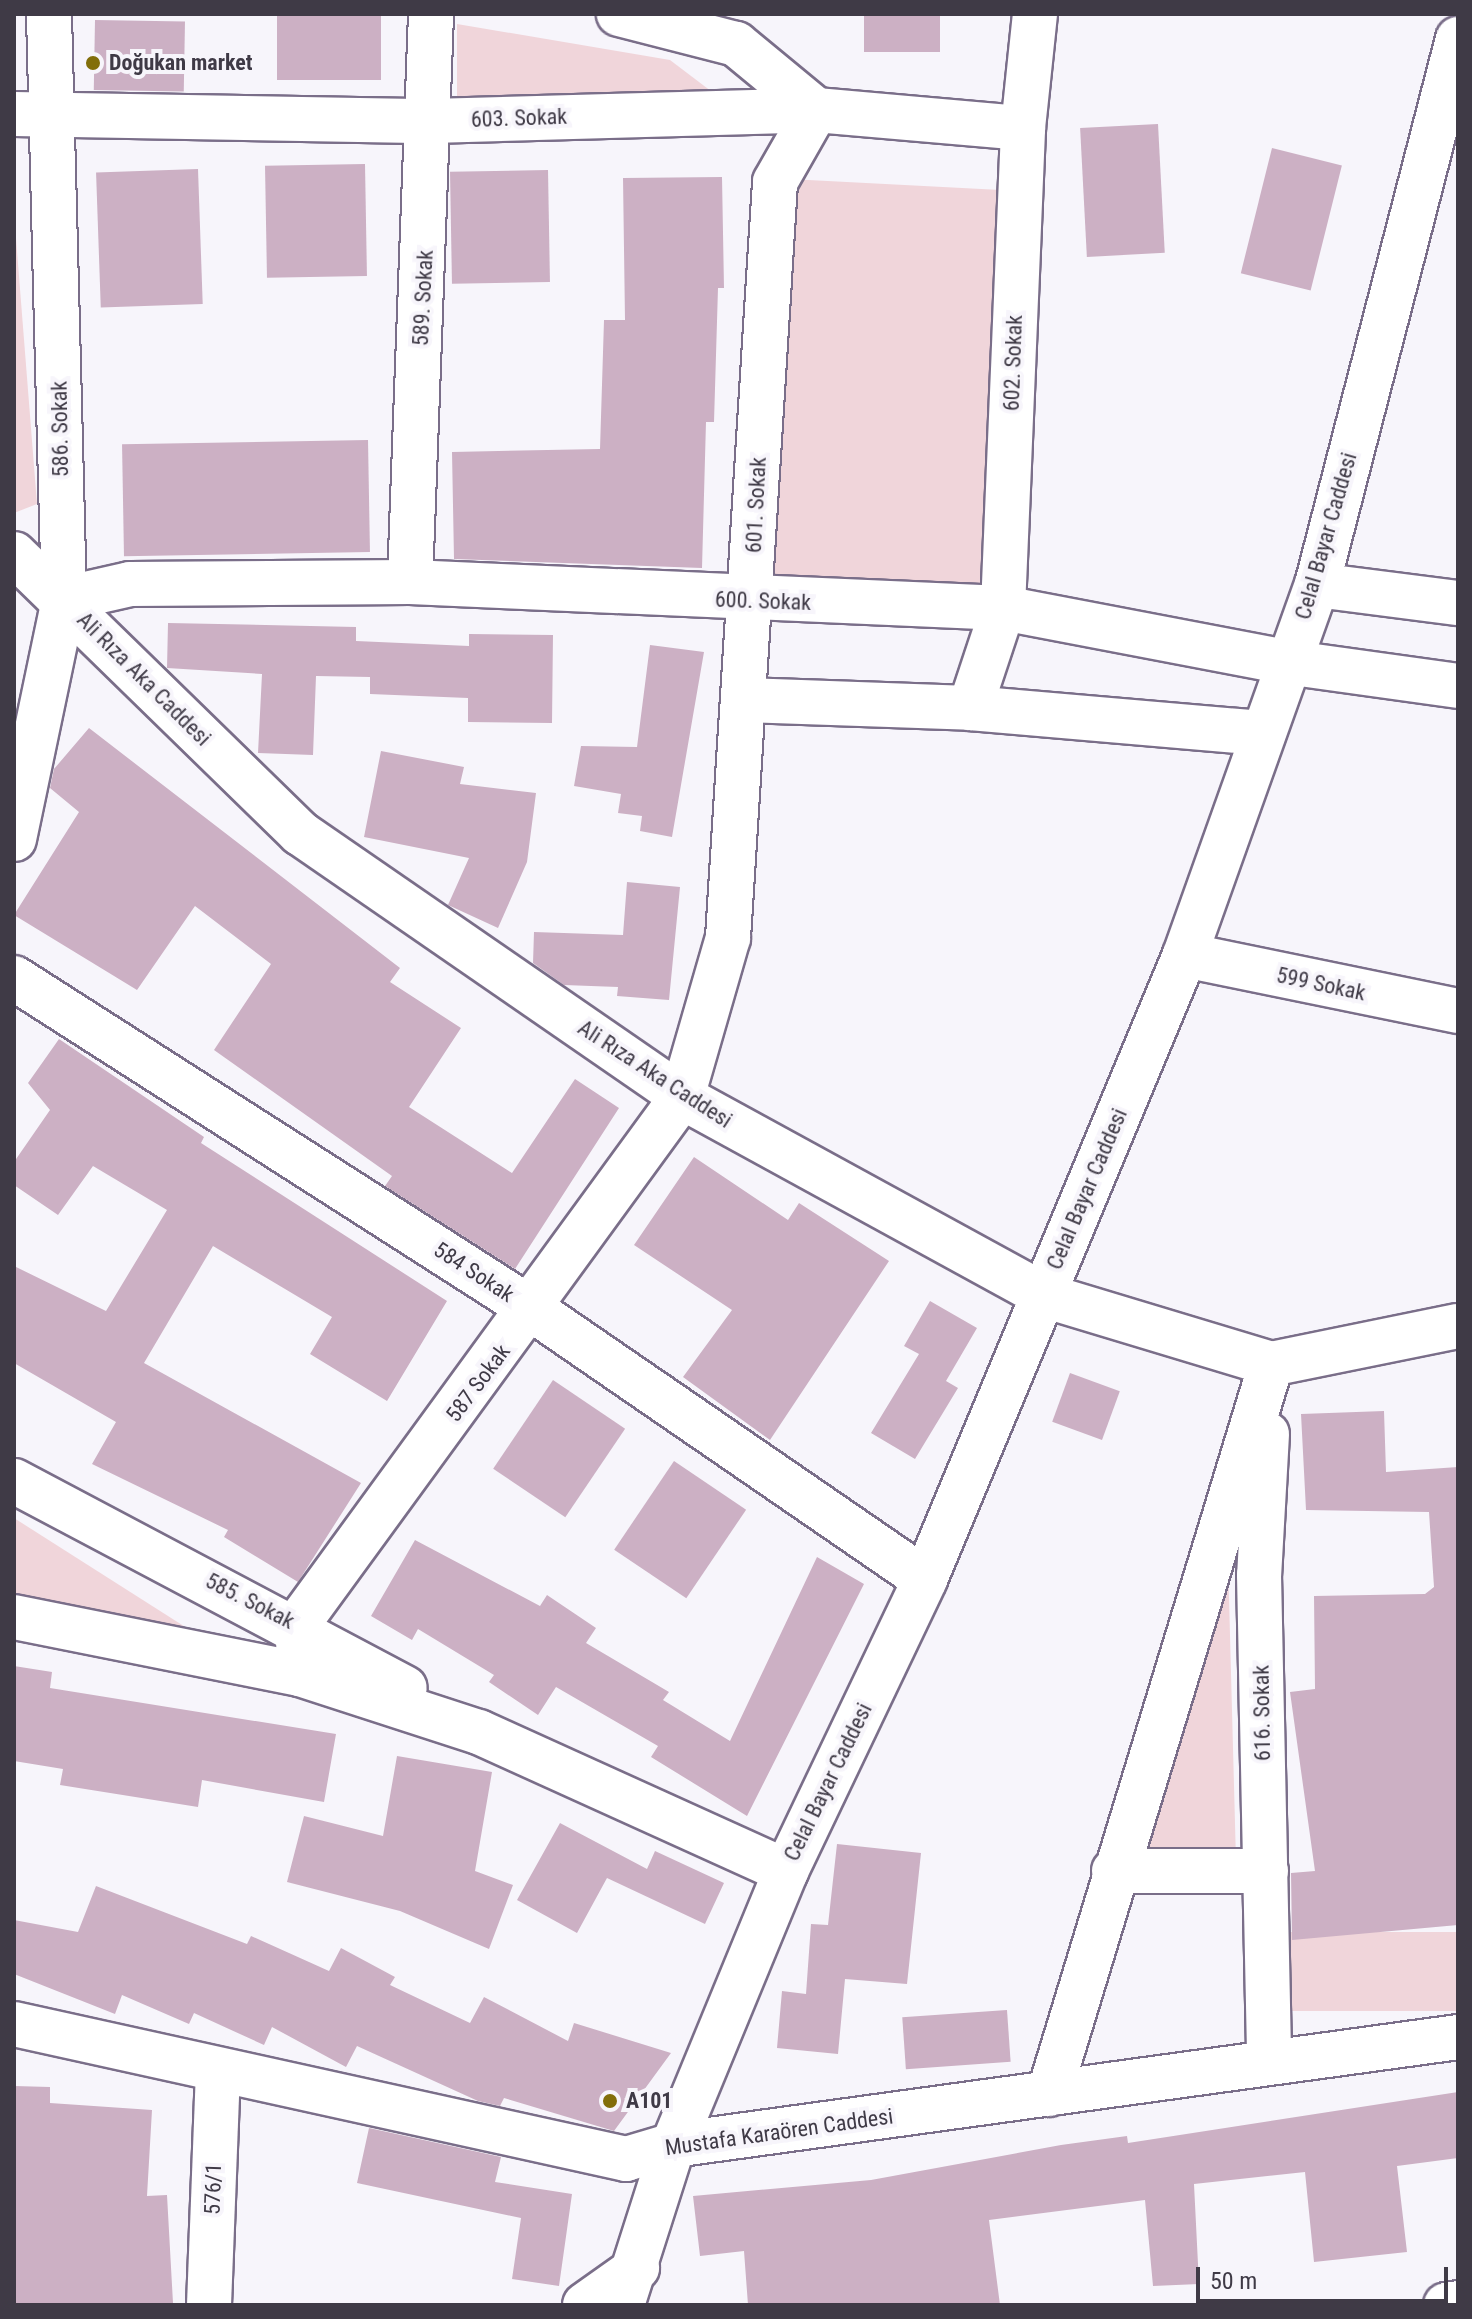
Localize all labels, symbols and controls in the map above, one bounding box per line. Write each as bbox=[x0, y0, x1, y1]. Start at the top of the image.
place label: Doğukan market bbox=[109, 50, 253, 76]
marker: Doğukan market bbox=[84, 54, 102, 72]
street label: 603. Sokak bbox=[470, 103, 568, 133]
street label: 589. Sokak bbox=[407, 249, 439, 347]
street label: 602. Sokak bbox=[998, 314, 1028, 412]
street label: 586. Sokak bbox=[46, 381, 74, 477]
street label: Celal Bayar Caddesi bbox=[1290, 450, 1362, 622]
street label: 601. Sokak bbox=[740, 456, 772, 554]
street label: 600. Sokak bbox=[714, 586, 812, 616]
street label: Ali Rıza Aka Caddesi bbox=[72, 607, 216, 751]
street label: 599 Sokak bbox=[1274, 962, 1368, 1006]
street label: Ali Rıza Aka Caddesi bbox=[573, 1014, 737, 1134]
street label: Celal Bayar Caddesi bbox=[1041, 1105, 1133, 1273]
street label: 584 Sokak bbox=[429, 1236, 519, 1308]
street label: 587 Sokak bbox=[440, 1339, 516, 1427]
street label: 585. Sokak bbox=[201, 1567, 299, 1635]
street label: 616. Sokak bbox=[1248, 1665, 1276, 1761]
street label: Celal Bayar Caddesi bbox=[778, 1699, 878, 1865]
place label: A101 bbox=[626, 2088, 672, 2114]
marker: A101 bbox=[601, 2092, 619, 2110]
street label: Mustafa Karaören Caddesi bbox=[663, 2103, 895, 2161]
street label: 576/1 bbox=[199, 2163, 227, 2215]
scale bar bbox=[1200, 2251, 1452, 2301]
text: 50 m bbox=[1210, 2267, 1257, 2295]

